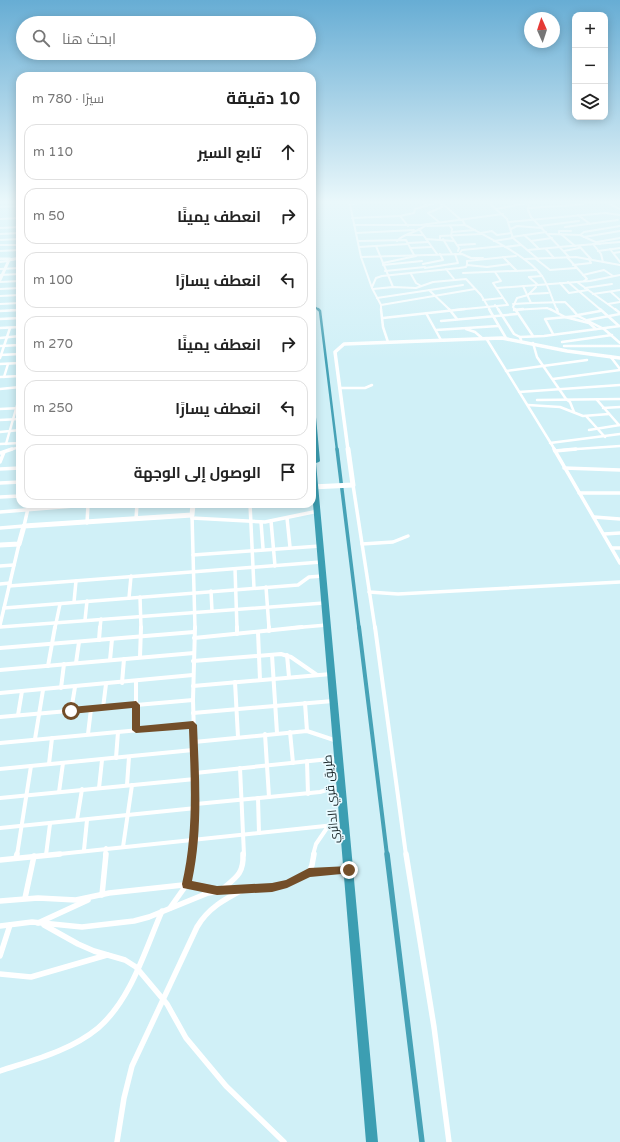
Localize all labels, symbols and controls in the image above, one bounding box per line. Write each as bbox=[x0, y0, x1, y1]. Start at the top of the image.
north arrow bbox=[524, 12, 560, 48]
map controls bbox=[572, 12, 608, 120]
button: + bbox=[572, 12, 608, 48]
search box bbox=[16, 16, 316, 60]
icon: search bbox=[30, 27, 52, 49]
text: ابحث هنا bbox=[62, 30, 116, 48]
button: − bbox=[572, 48, 608, 84]
button: layers bbox=[572, 84, 608, 120]
text: 10 دقيقة bbox=[226, 88, 300, 109]
text: سيرًا · 780 m bbox=[32, 91, 104, 107]
icon: ahead bbox=[277, 141, 299, 163]
text: 110 m bbox=[33, 144, 73, 160]
text: تابع السير bbox=[197, 144, 261, 162]
icon: right bbox=[277, 205, 299, 227]
text: 50 m bbox=[33, 208, 65, 224]
text: انعطف يمينًا bbox=[177, 208, 261, 226]
icon: left bbox=[277, 269, 299, 291]
text: 100 m bbox=[33, 272, 73, 288]
text: انعطف يسارًا bbox=[175, 272, 261, 290]
icon: right bbox=[277, 333, 299, 355]
text: 270 m bbox=[33, 336, 73, 352]
text: انعطف يمينًا bbox=[177, 336, 261, 354]
icon: left bbox=[277, 397, 299, 419]
text: 250 m bbox=[33, 400, 73, 416]
text: انعطف يسارًا bbox=[175, 400, 261, 418]
icon: arrive bbox=[277, 461, 299, 483]
text: الوصول إلى الوجهة bbox=[134, 464, 261, 482]
route start bbox=[62, 702, 80, 720]
street label: طريق قري الدائري bbox=[320, 754, 345, 844]
route end bbox=[340, 861, 358, 879]

